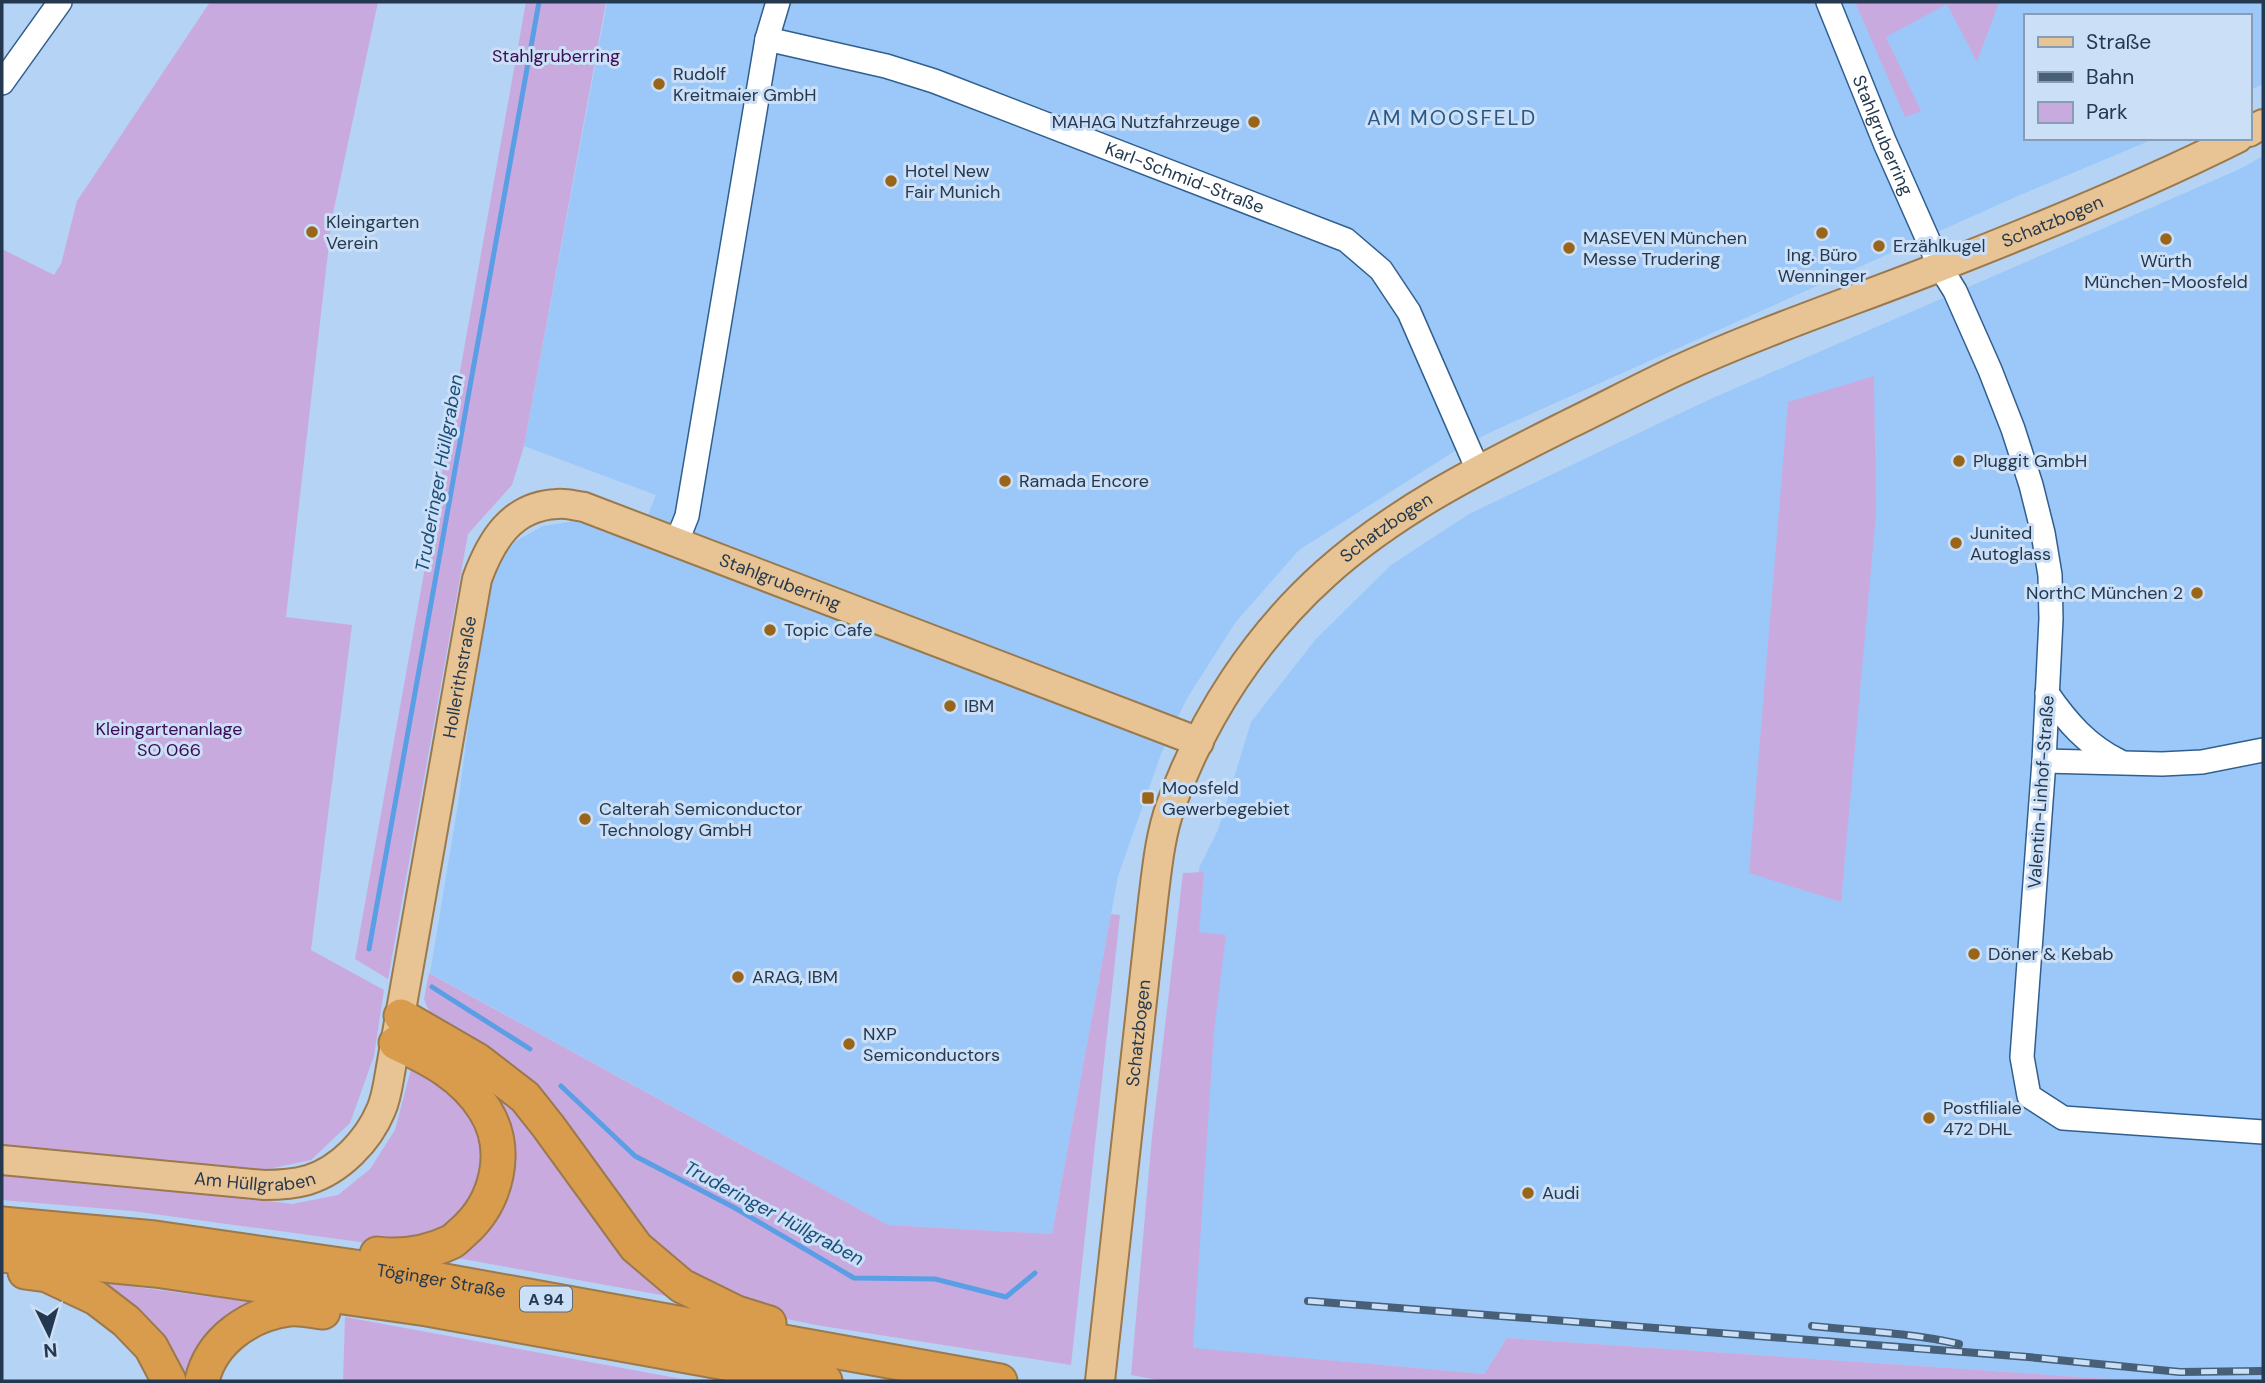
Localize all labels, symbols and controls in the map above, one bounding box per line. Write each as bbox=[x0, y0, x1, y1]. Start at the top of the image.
legend bbox=[2024, 14, 2251, 140]
text: Straße bbox=[2086, 28, 2151, 56]
park label: Stahlgruberring bbox=[492, 44, 620, 68]
place label: Rudolf Kreitmaier GmbH bbox=[673, 62, 816, 107]
text: Bahn bbox=[2086, 63, 2134, 91]
street label: Stahlgruberring bbox=[1847, 72, 1919, 199]
marker: Rudolf Kreitmaier GmbH bbox=[651, 76, 667, 92]
text: Park bbox=[2086, 98, 2128, 126]
district label: AM MOOSFELD bbox=[1367, 104, 1537, 132]
place label: MAHAG Nutzfahrzeuge bbox=[1052, 110, 1240, 134]
marker: MAHAG Nutzfahrzeuge bbox=[1246, 114, 1262, 130]
street label: Karl-Schmid-Straße bbox=[1102, 136, 1268, 219]
place label: Hotel New Fair Munich bbox=[905, 159, 1000, 204]
marker: Hotel New Fair Munich bbox=[883, 173, 899, 189]
street label: Schatzbogen bbox=[1998, 190, 2107, 253]
place label: Kleingarten Verein bbox=[326, 210, 419, 255]
marker: Kleingarten Verein bbox=[304, 224, 320, 240]
marker: Ing. Büro Wenninger bbox=[1814, 225, 1830, 241]
place label: MASEVEN München Messe Trudering bbox=[1583, 226, 1747, 271]
marker: Würth München-Moosfeld bbox=[2158, 231, 2174, 247]
place label: Erzählkugel bbox=[1893, 234, 1986, 258]
marker: Erzählkugel bbox=[1871, 238, 1887, 254]
marker: MASEVEN München Messe Trudering bbox=[1561, 240, 1577, 256]
place label: Ing. Büro Wenninger bbox=[1778, 243, 1867, 288]
place label: Würth München-Moosfeld bbox=[2084, 249, 2248, 294]
water label: Truderinger Hüllgraben bbox=[409, 372, 469, 574]
place label: Pluggit GmbH bbox=[1973, 449, 2087, 473]
marker: Pluggit GmbH bbox=[1951, 453, 1967, 469]
place label: Ramada Encore bbox=[1019, 469, 1149, 493]
marker: Ramada Encore bbox=[997, 473, 1013, 489]
street label: Schatzbogen bbox=[1335, 487, 1437, 568]
place label: Junited Autoglass bbox=[1970, 521, 2051, 566]
marker: Junited Autoglass bbox=[1948, 535, 1964, 551]
street label: Stahlgruberring bbox=[716, 548, 844, 616]
place label: NorthC München 2 bbox=[2026, 581, 2183, 605]
marker: NorthC München 2 bbox=[2189, 585, 2205, 601]
street label: Hollerithstraße bbox=[437, 614, 482, 740]
place label: Topic Cafe bbox=[784, 618, 873, 642]
marker: Topic Cafe bbox=[762, 622, 778, 638]
place label: IBM bbox=[964, 694, 994, 718]
street label: Valentin-Linhof-Straße bbox=[2022, 695, 2060, 889]
marker: IBM bbox=[942, 698, 958, 714]
park label: Kleingartenanlage SO 066 bbox=[95, 717, 243, 762]
place label: Moosfeld Gewerbegebiet bbox=[1162, 776, 1290, 821]
marker: Moosfeld Gewerbegebiet bbox=[1140, 790, 1156, 806]
place label: Calterah Semiconductor Technology GmbH bbox=[599, 797, 803, 842]
marker: Calterah Semiconductor Technology GmbH bbox=[577, 811, 593, 827]
place label: Döner & Kebab bbox=[1988, 942, 2114, 966]
marker: Döner & Kebab bbox=[1966, 946, 1982, 962]
place label: ARAG, IBM bbox=[752, 965, 838, 989]
marker: ARAG, IBM bbox=[730, 969, 746, 985]
street label: Schatzbogen bbox=[1121, 978, 1156, 1088]
place label: NXP Semiconductors bbox=[863, 1022, 1000, 1067]
marker: NXP Semiconductors bbox=[841, 1036, 857, 1052]
place label: Postfiliale 472 DHL bbox=[1943, 1096, 2022, 1141]
marker: Postfiliale 472 DHL bbox=[1921, 1110, 1937, 1126]
water label: Truderinger Hüllgraben bbox=[680, 1155, 868, 1271]
street label: Am Hüllgraben bbox=[193, 1166, 319, 1197]
place label: Audi bbox=[1542, 1181, 1580, 1205]
marker: Audi bbox=[1520, 1185, 1536, 1201]
street label: Töginger Straße bbox=[375, 1258, 508, 1304]
road number: A 94 bbox=[520, 1287, 572, 1312]
north arrow bbox=[14, 1299, 84, 1369]
text: N bbox=[42, 1337, 58, 1363]

